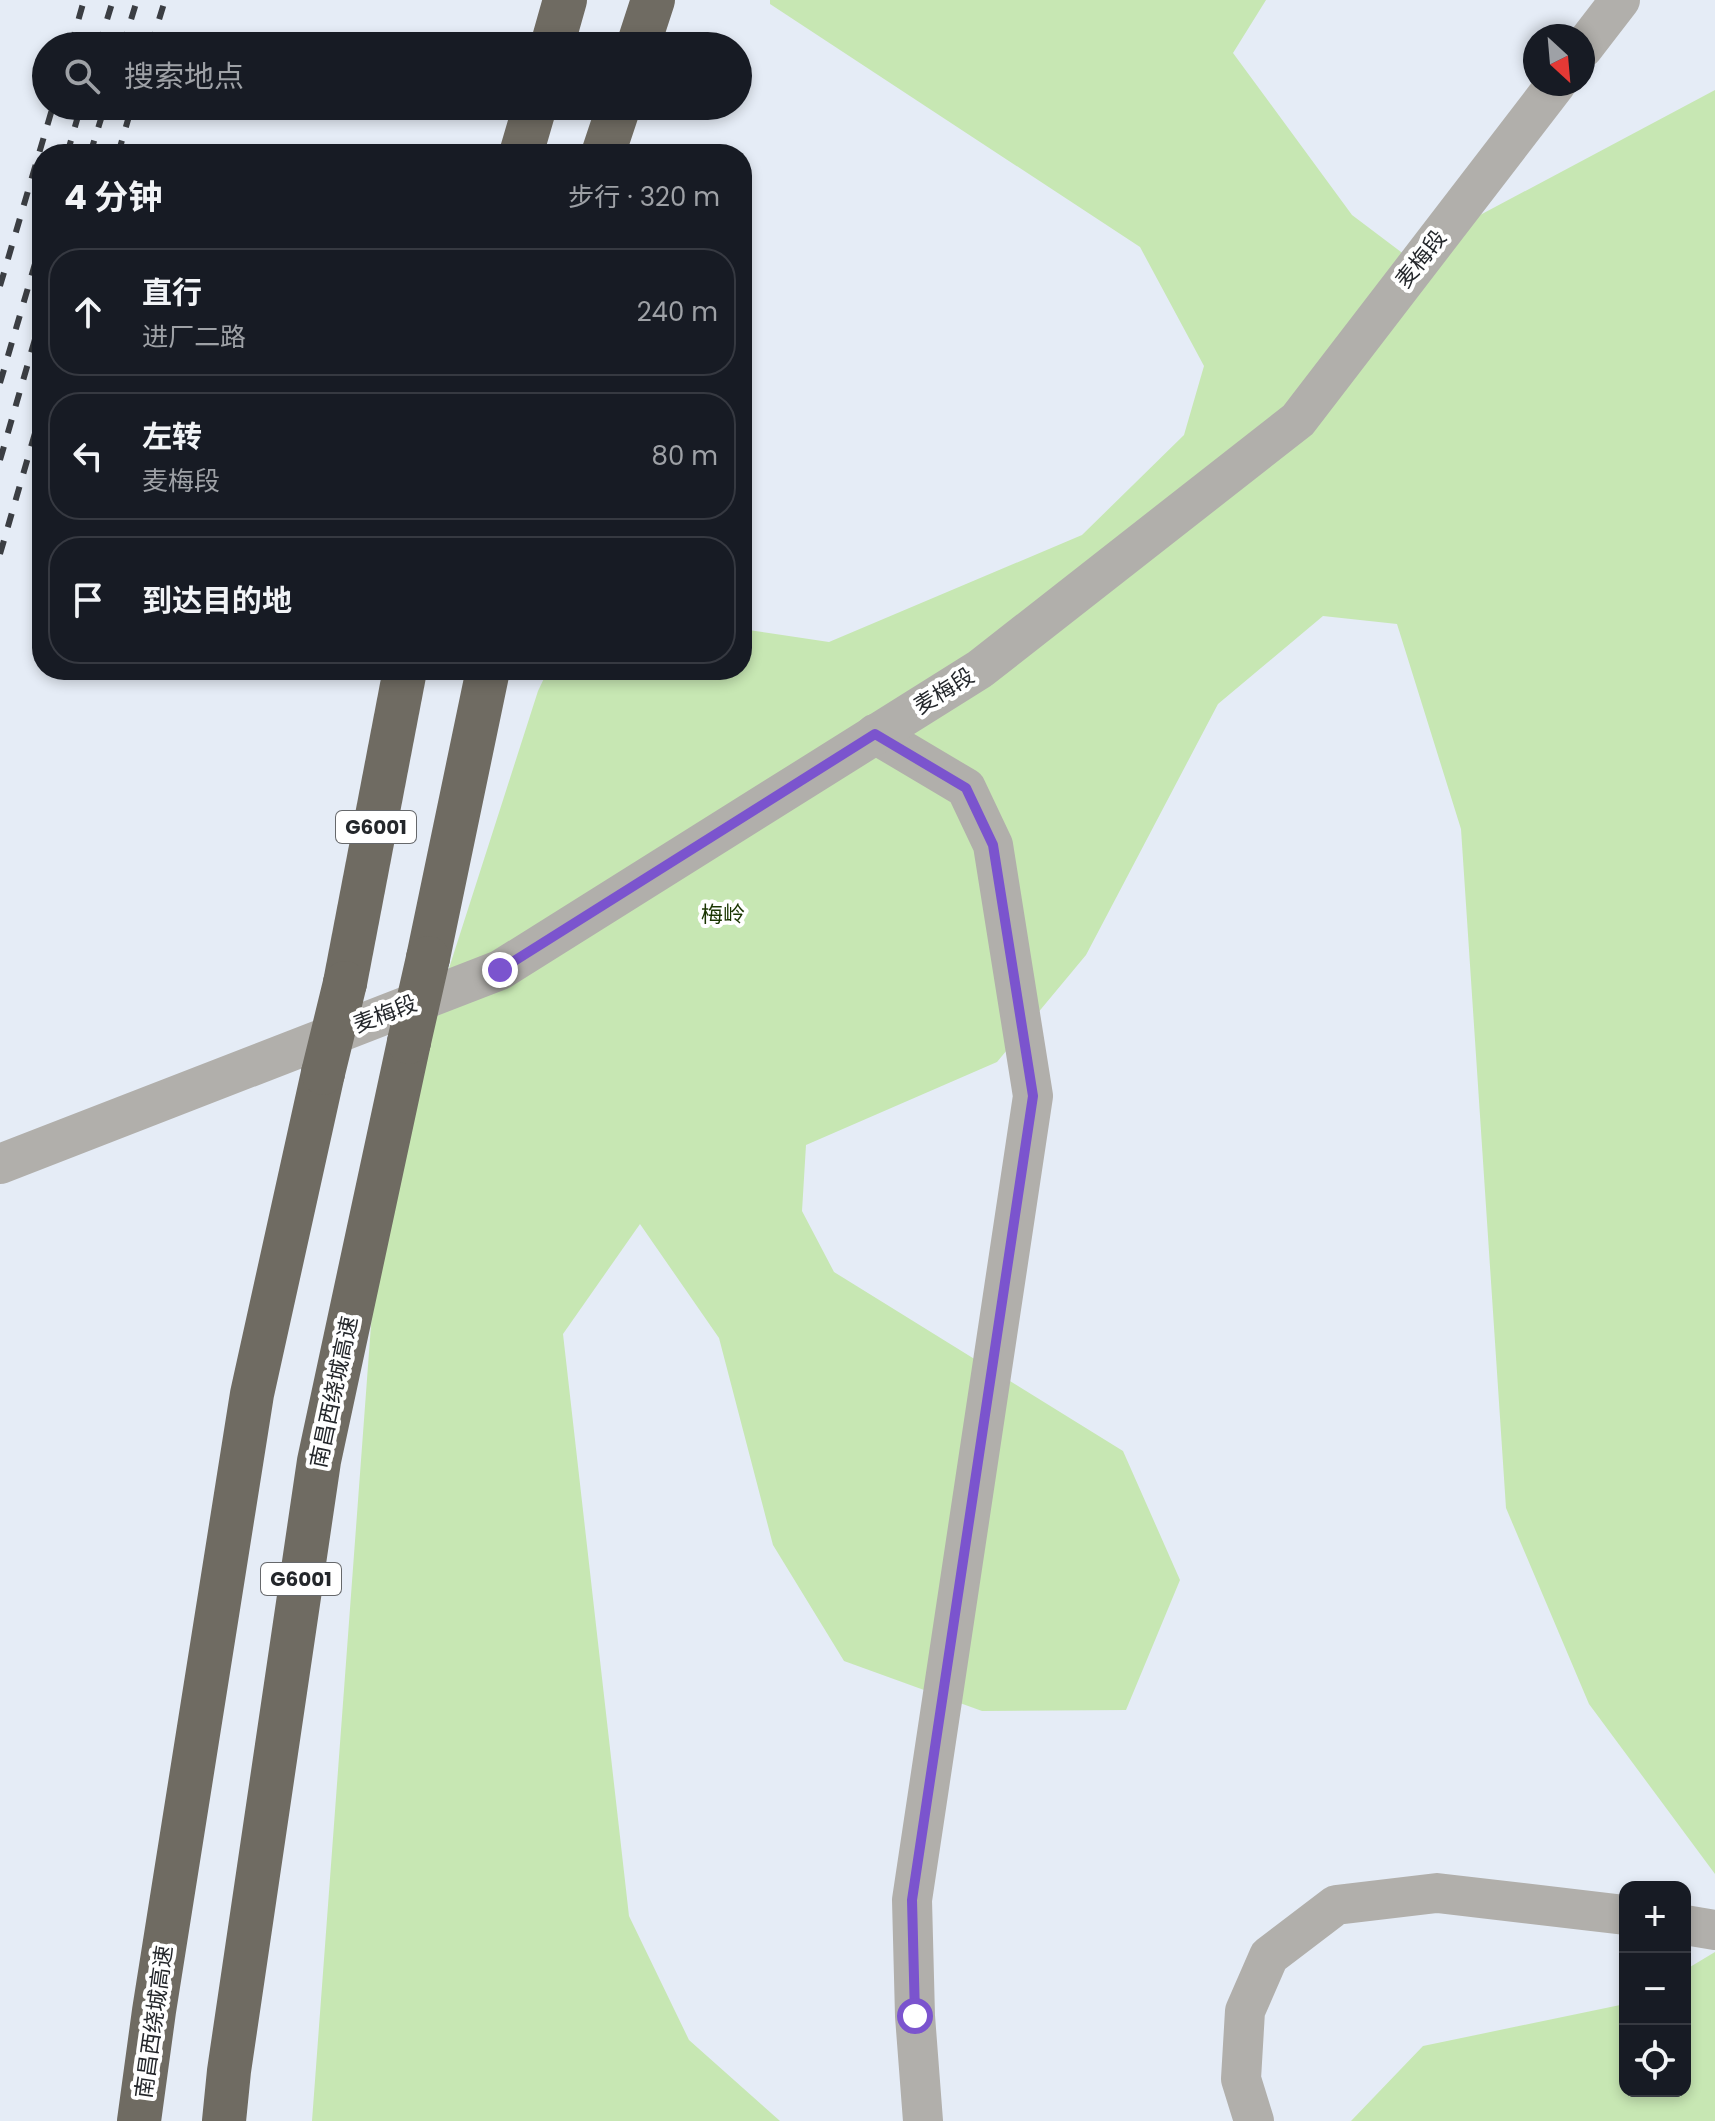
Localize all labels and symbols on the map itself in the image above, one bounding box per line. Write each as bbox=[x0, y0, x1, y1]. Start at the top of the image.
north arrow bbox=[1523, 24, 1595, 96]
street label: 麦梅段 bbox=[1388, 223, 1454, 295]
street label: 麦梅段 bbox=[908, 660, 980, 722]
road number: G6001 bbox=[336, 811, 416, 843]
park label: 梅岭 bbox=[701, 899, 745, 930]
route end bbox=[482, 952, 518, 988]
street label: 麦梅段 bbox=[349, 988, 421, 1040]
street label: 南昌西绕城高速 bbox=[303, 1313, 365, 1471]
road number: G6001 bbox=[261, 1563, 341, 1595]
street label: 南昌西绕城高速 bbox=[128, 1944, 180, 2100]
route start bbox=[897, 1998, 933, 2034]

